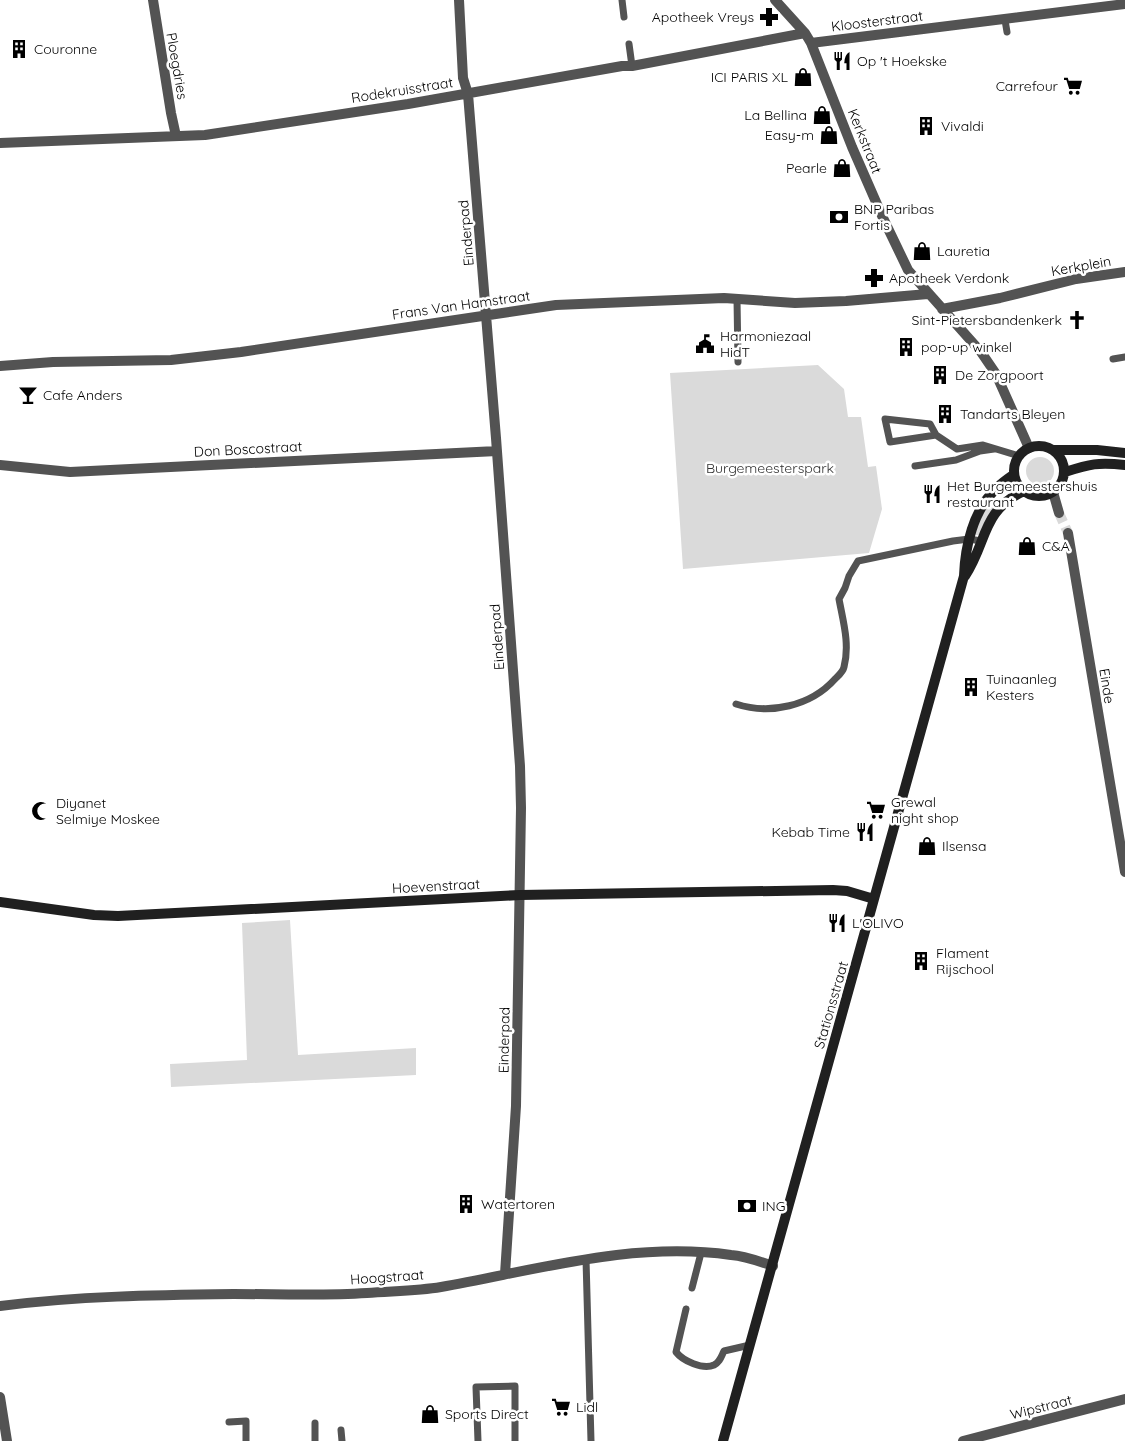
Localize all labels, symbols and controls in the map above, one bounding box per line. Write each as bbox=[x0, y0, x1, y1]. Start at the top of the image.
pharmacy icon: Apotheek Vreys bbox=[758, 6, 780, 28]
street label: Kloosterstraat bbox=[830, 6, 924, 36]
place label: Apotheek Vreys bbox=[652, 8, 754, 26]
street label: Ploegdries bbox=[162, 31, 192, 101]
building icon: Couronne bbox=[8, 38, 30, 60]
place label: Couronne bbox=[34, 40, 97, 58]
restaurant icon: Op 't Hoekske bbox=[831, 50, 853, 72]
place label: Op 't Hoekske bbox=[857, 52, 947, 70]
shop icon: ICI PARIS XL bbox=[792, 66, 814, 88]
place label: ICI PARIS XL bbox=[711, 68, 789, 86]
street label: Rodekruisstraat bbox=[350, 73, 454, 107]
supermarket icon: Carrefour bbox=[1062, 75, 1084, 97]
place label: Carrefour bbox=[996, 77, 1059, 95]
shop icon: La Bellina bbox=[811, 104, 833, 126]
place label: La Bellina bbox=[744, 106, 807, 124]
street label: Kerkstraat bbox=[844, 106, 886, 176]
building icon: Vivaldi bbox=[915, 115, 937, 137]
place label: Vivaldi bbox=[941, 117, 984, 135]
shop icon: Easy-m bbox=[818, 124, 840, 146]
place label: Easy-m bbox=[765, 126, 814, 144]
shop icon: Pearle bbox=[831, 157, 853, 179]
place label: Pearle bbox=[786, 159, 827, 177]
street label: Einderpad bbox=[454, 199, 478, 267]
place label: BNP Paribas Fortis bbox=[854, 200, 934, 234]
bank icon: BNP Paribas Fortis bbox=[828, 206, 850, 228]
shop icon: Lauretia bbox=[911, 240, 933, 262]
place label: Lauretia bbox=[937, 242, 990, 260]
street label: Kerkplein bbox=[1050, 252, 1112, 280]
pharmacy icon: Apotheek Verdonk bbox=[863, 267, 885, 289]
place label: Apotheek Verdonk bbox=[889, 269, 1009, 287]
street label: Frans Van Hamstraat bbox=[391, 286, 531, 324]
church icon: Sint-Pietersbandenkerk bbox=[1066, 309, 1088, 331]
place label: Sint-Pietersbandenkerk bbox=[912, 311, 1062, 329]
place label: Harmoniezaal HidT bbox=[720, 327, 811, 361]
public building icon: Harmoniezaal HidT bbox=[694, 333, 716, 355]
building icon: pop-up winkel bbox=[895, 336, 917, 358]
place label: pop-up winkel bbox=[921, 338, 1012, 356]
building icon: De Zorgpoort bbox=[929, 364, 951, 386]
place label: De Zorgpoort bbox=[955, 366, 1044, 384]
bar icon: Cafe Anders bbox=[17, 384, 39, 406]
place label: Cafe Anders bbox=[43, 386, 122, 404]
building icon: Tandarts Bleyen bbox=[934, 403, 956, 425]
place label: Tandarts Bleyen bbox=[960, 405, 1065, 423]
street label: Don Boscostraat bbox=[193, 437, 303, 461]
park label: Burgemeesterspark bbox=[706, 459, 834, 477]
place label: Het Burgemeestershuis restaurant bbox=[947, 477, 1097, 511]
restaurant icon: Het Burgemeestershuis restaurant bbox=[921, 483, 943, 505]
shop icon: C&A bbox=[1016, 535, 1038, 557]
place label: C&A bbox=[1042, 537, 1070, 555]
street label: Einderpad bbox=[486, 603, 508, 671]
street label: Einde bbox=[1095, 667, 1119, 705]
place label: Tuinaanleg Kesters bbox=[986, 670, 1057, 704]
building icon: Tuinaanleg Kesters bbox=[960, 676, 982, 698]
place label: Grewal night shop bbox=[891, 793, 959, 827]
place label: Diyanet Selmiye Moskee bbox=[56, 794, 160, 828]
supermarket icon: Grewal night shop bbox=[865, 799, 887, 821]
mosque icon: Diyanet Selmiye Moskee bbox=[30, 800, 52, 822]
restaurant icon: Kebab Time bbox=[854, 821, 876, 843]
place label: Kebab Time bbox=[772, 823, 850, 841]
shop icon: Ilsensa bbox=[916, 835, 938, 857]
place label: Ilsensa bbox=[942, 837, 986, 855]
street label: Hoevenstraat bbox=[392, 875, 481, 897]
restaurant icon: L'OLIVO bbox=[826, 912, 848, 934]
place label: L'OLIVO bbox=[852, 914, 904, 932]
place label: Flament Rijschool bbox=[936, 944, 994, 978]
building icon: Flament Rijschool bbox=[910, 950, 932, 972]
street label: Stationsstraat bbox=[810, 959, 852, 1051]
street label: Einderpad bbox=[494, 1007, 514, 1073]
building icon: Watertoren bbox=[455, 1193, 477, 1215]
place label: Watertoren bbox=[481, 1195, 555, 1213]
bank icon: ING bbox=[736, 1195, 758, 1217]
place label: ING bbox=[762, 1197, 785, 1215]
street label: Hoogstraat bbox=[349, 1265, 425, 1289]
street label: Wipstraat bbox=[1008, 1391, 1074, 1423]
supermarket icon: Lidl bbox=[550, 1396, 572, 1418]
place label: Lidl bbox=[576, 1398, 598, 1416]
shop icon: Sports Direct bbox=[419, 1403, 441, 1425]
place label: Sports Direct bbox=[445, 1405, 529, 1423]

